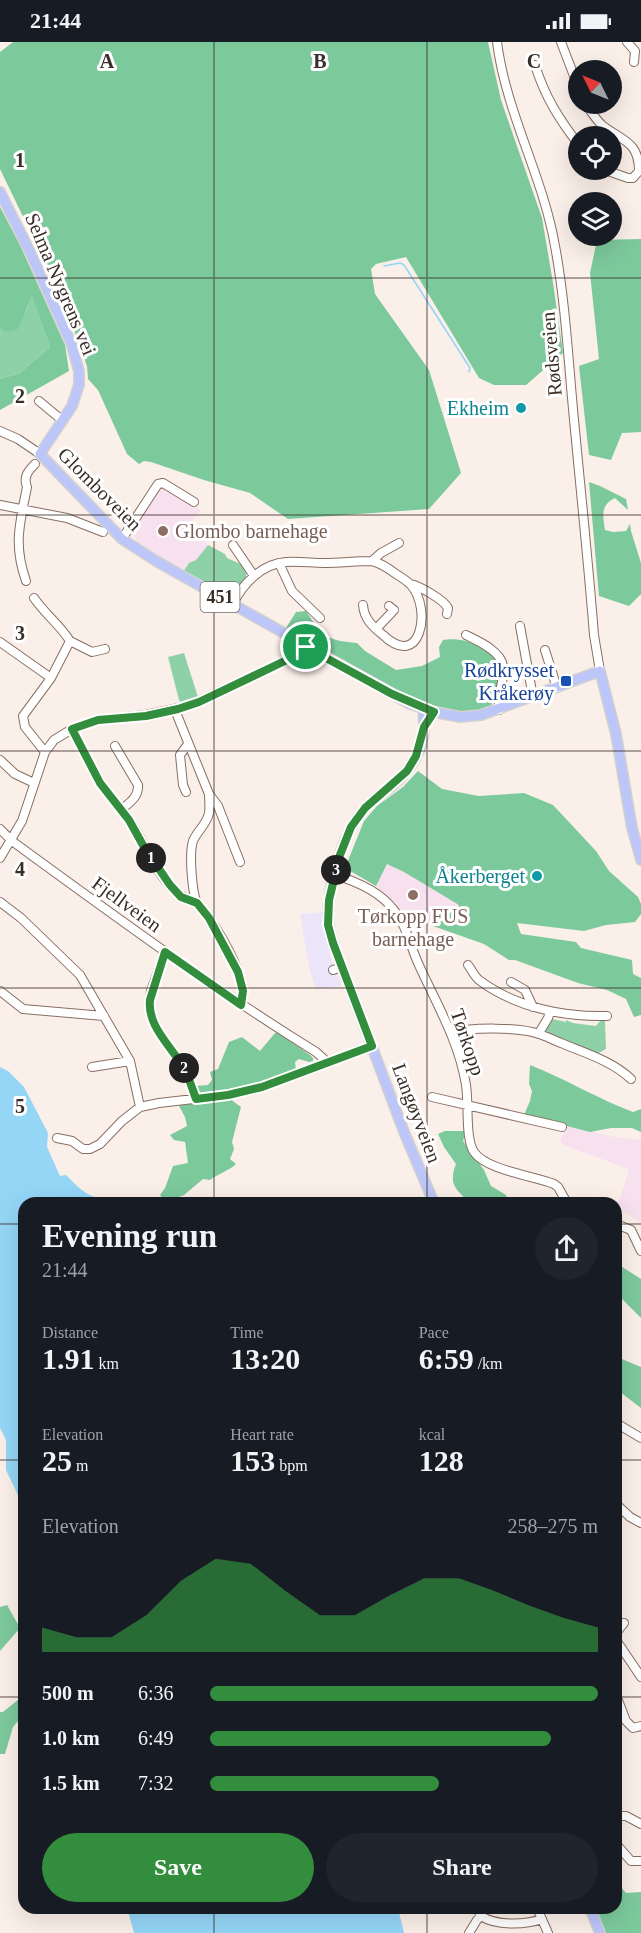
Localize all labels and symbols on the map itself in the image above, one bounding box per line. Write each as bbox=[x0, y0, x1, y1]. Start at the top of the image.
text: A bbox=[100, 50, 115, 72]
text: B bbox=[313, 50, 327, 72]
text: C bbox=[527, 50, 541, 72]
north arrow bbox=[568, 60, 622, 114]
text: 1 bbox=[15, 149, 25, 171]
street label: Selma Nygrens vei bbox=[20, 210, 101, 359]
street label: Rødsveien bbox=[536, 311, 566, 397]
text: 2 bbox=[15, 385, 25, 407]
place label: Ekheim bbox=[447, 397, 509, 419]
marker: Ekheim bbox=[514, 401, 528, 415]
street label: Glomboveien bbox=[54, 443, 146, 535]
place label: Glombo barnehage bbox=[175, 520, 328, 543]
marker: Glombo barnehage bbox=[156, 524, 170, 538]
road number: 451 bbox=[200, 582, 240, 612]
pin bbox=[280, 621, 331, 672]
text: 3 bbox=[15, 622, 25, 644]
place label: Rødkrysset Kråkerøy bbox=[464, 659, 554, 705]
marker: Rødkrysset Kråkerøy bbox=[559, 674, 573, 688]
pin: 1 bbox=[136, 843, 166, 873]
pin: 3 bbox=[321, 855, 351, 885]
text: 4 bbox=[15, 858, 25, 880]
place label: Åkerberget bbox=[435, 865, 525, 888]
marker: Åkerberget bbox=[530, 869, 544, 883]
street label: Fjellveien bbox=[88, 872, 166, 937]
marker: Tørkopp FUS barnehage bbox=[406, 888, 420, 902]
place label: Tørkopp FUS barnehage bbox=[358, 905, 468, 951]
street label: Tørkopp bbox=[445, 1006, 490, 1078]
pin: 2 bbox=[169, 1053, 199, 1083]
street label: Langøyveien bbox=[387, 1060, 446, 1166]
text: 5 bbox=[15, 1095, 25, 1117]

